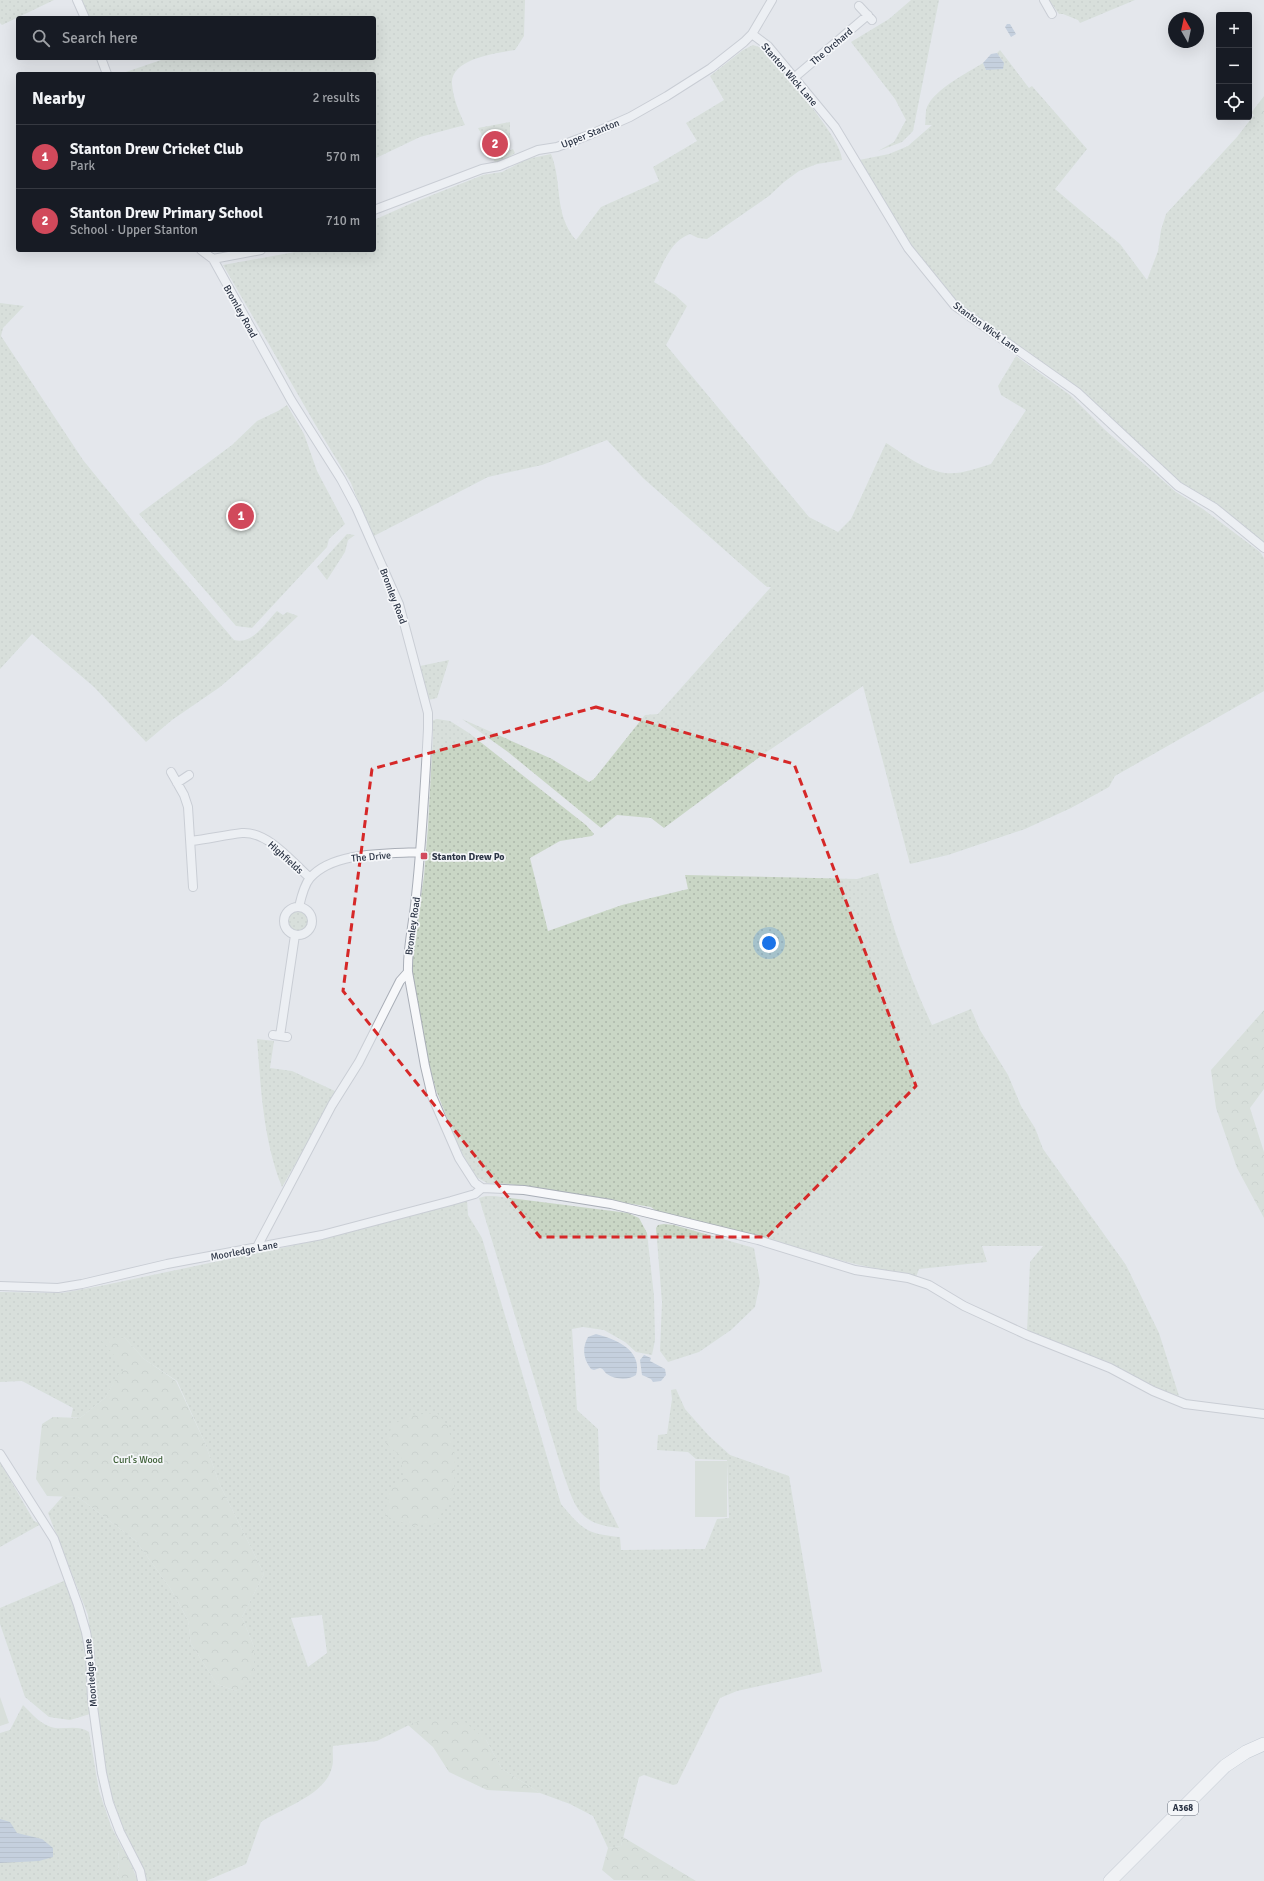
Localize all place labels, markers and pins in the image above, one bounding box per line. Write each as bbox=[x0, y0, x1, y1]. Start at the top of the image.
pin: 2 bbox=[482, 129, 508, 159]
pin: 1 bbox=[228, 501, 254, 531]
marker: Stanton Drew Po bbox=[419, 851, 429, 861]
place label: Stanton Drew Po bbox=[432, 851, 505, 863]

